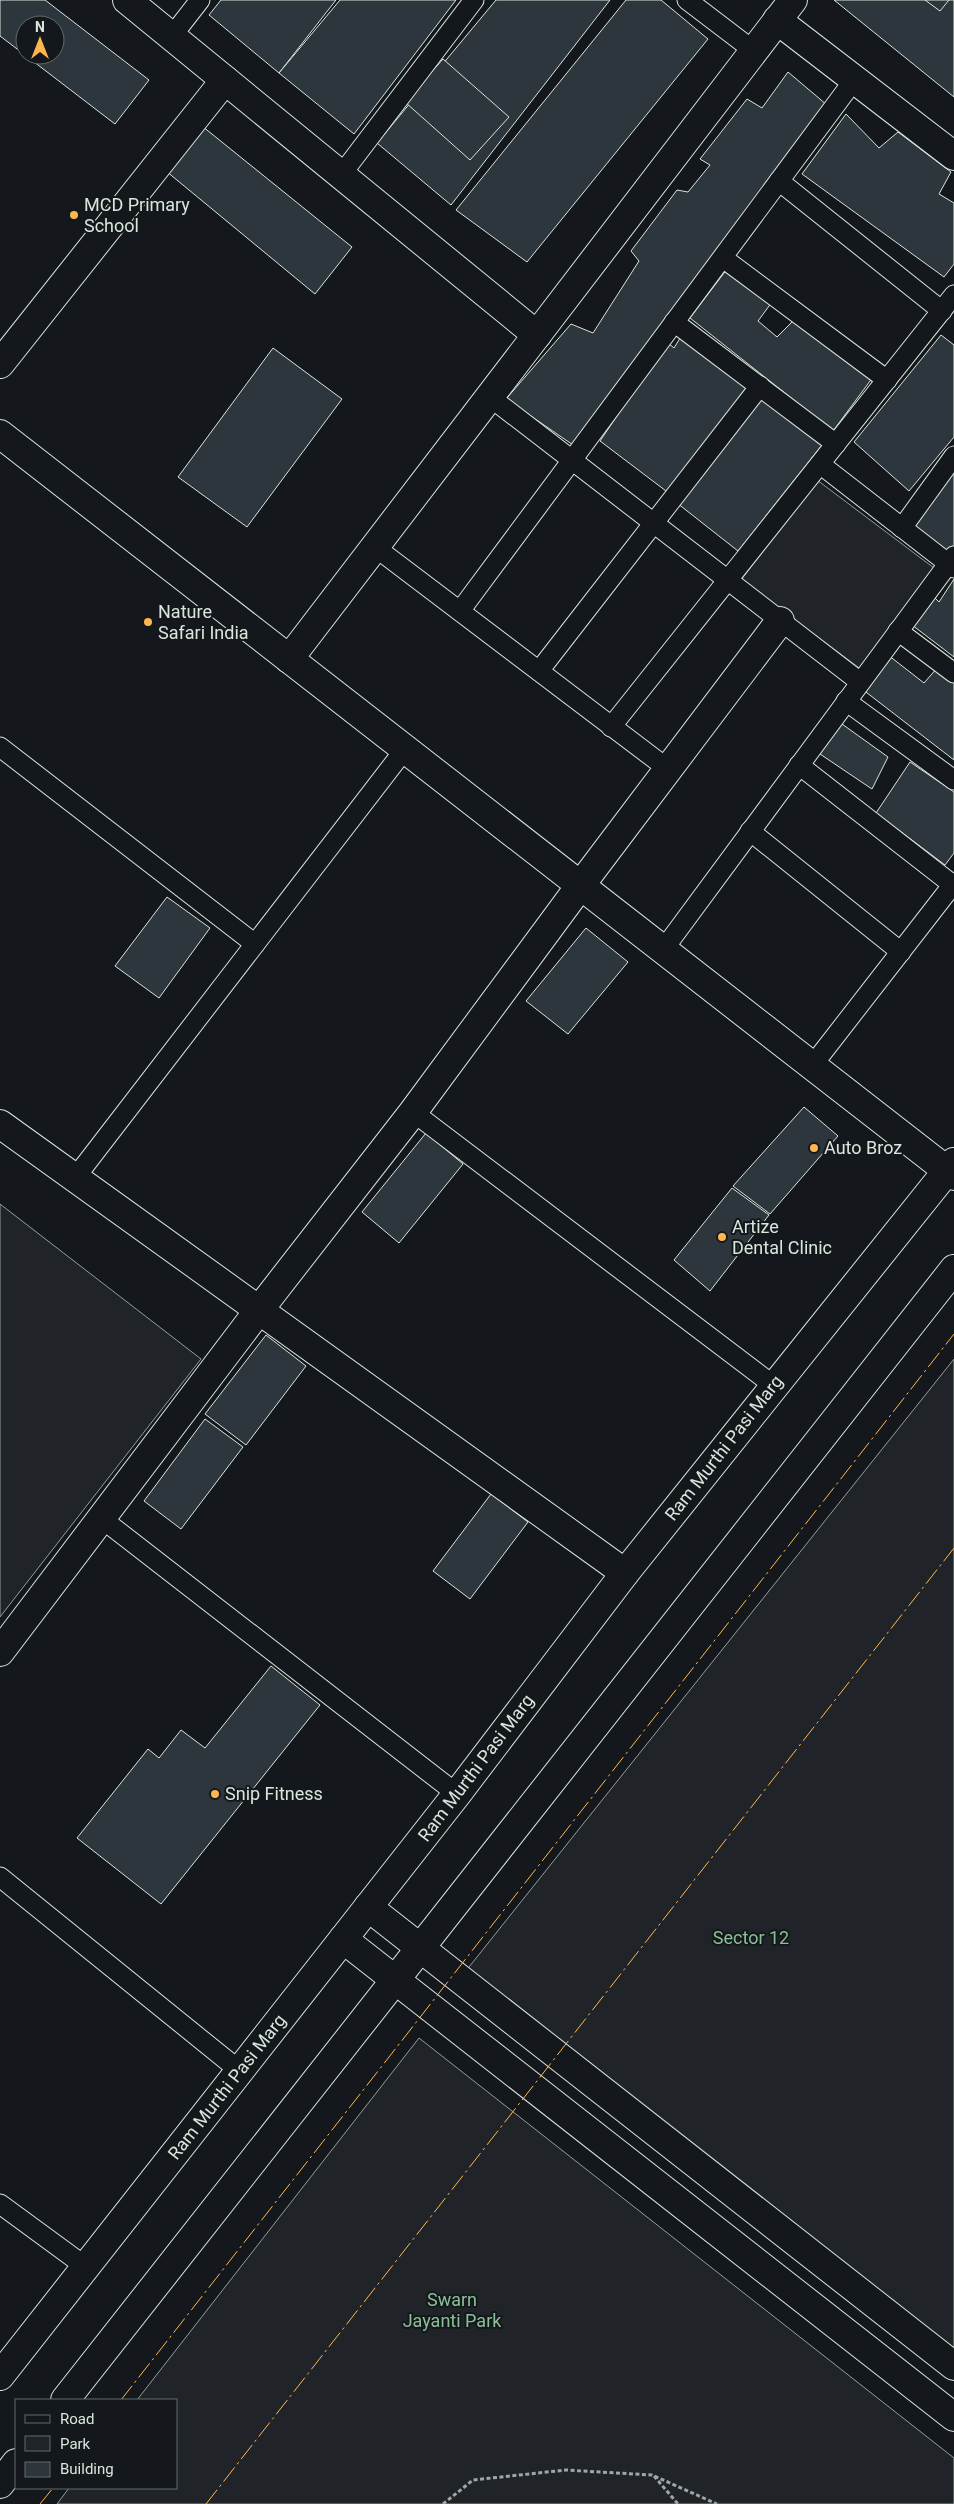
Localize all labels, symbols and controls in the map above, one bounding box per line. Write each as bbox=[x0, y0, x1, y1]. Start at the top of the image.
north arrow bbox=[15, 15, 65, 65]
text: N bbox=[35, 19, 45, 35]
place label: MCD Primary School bbox=[84, 194, 190, 236]
marker: MCD Primary School bbox=[68, 209, 80, 221]
place label: Nature Safari India bbox=[158, 601, 249, 643]
marker: Nature Safari India bbox=[142, 616, 154, 628]
place label: Auto Broz bbox=[824, 1137, 902, 1158]
marker: Auto Broz bbox=[808, 1142, 820, 1154]
place label: Artize Dental Clinic bbox=[732, 1216, 832, 1258]
marker: Artize Dental Clinic bbox=[716, 1231, 728, 1243]
street label: Ram Murthi Pasi Marg bbox=[660, 1371, 787, 1525]
street label: Ram Murthi Pasi Marg bbox=[413, 1690, 538, 1845]
place label: Snip Fitness bbox=[225, 1783, 323, 1804]
marker: Snip Fitness bbox=[209, 1788, 221, 1800]
park label: Sector 12 bbox=[713, 1927, 789, 1948]
street label: Ram Murthi Pasi Marg bbox=[163, 2010, 290, 2164]
park label: Swarn Jayanti Park bbox=[403, 2289, 502, 2331]
legend bbox=[15, 2399, 178, 2489]
text: Road bbox=[60, 2410, 94, 2428]
text: Park bbox=[60, 2435, 91, 2453]
text: Building bbox=[60, 2460, 114, 2478]

